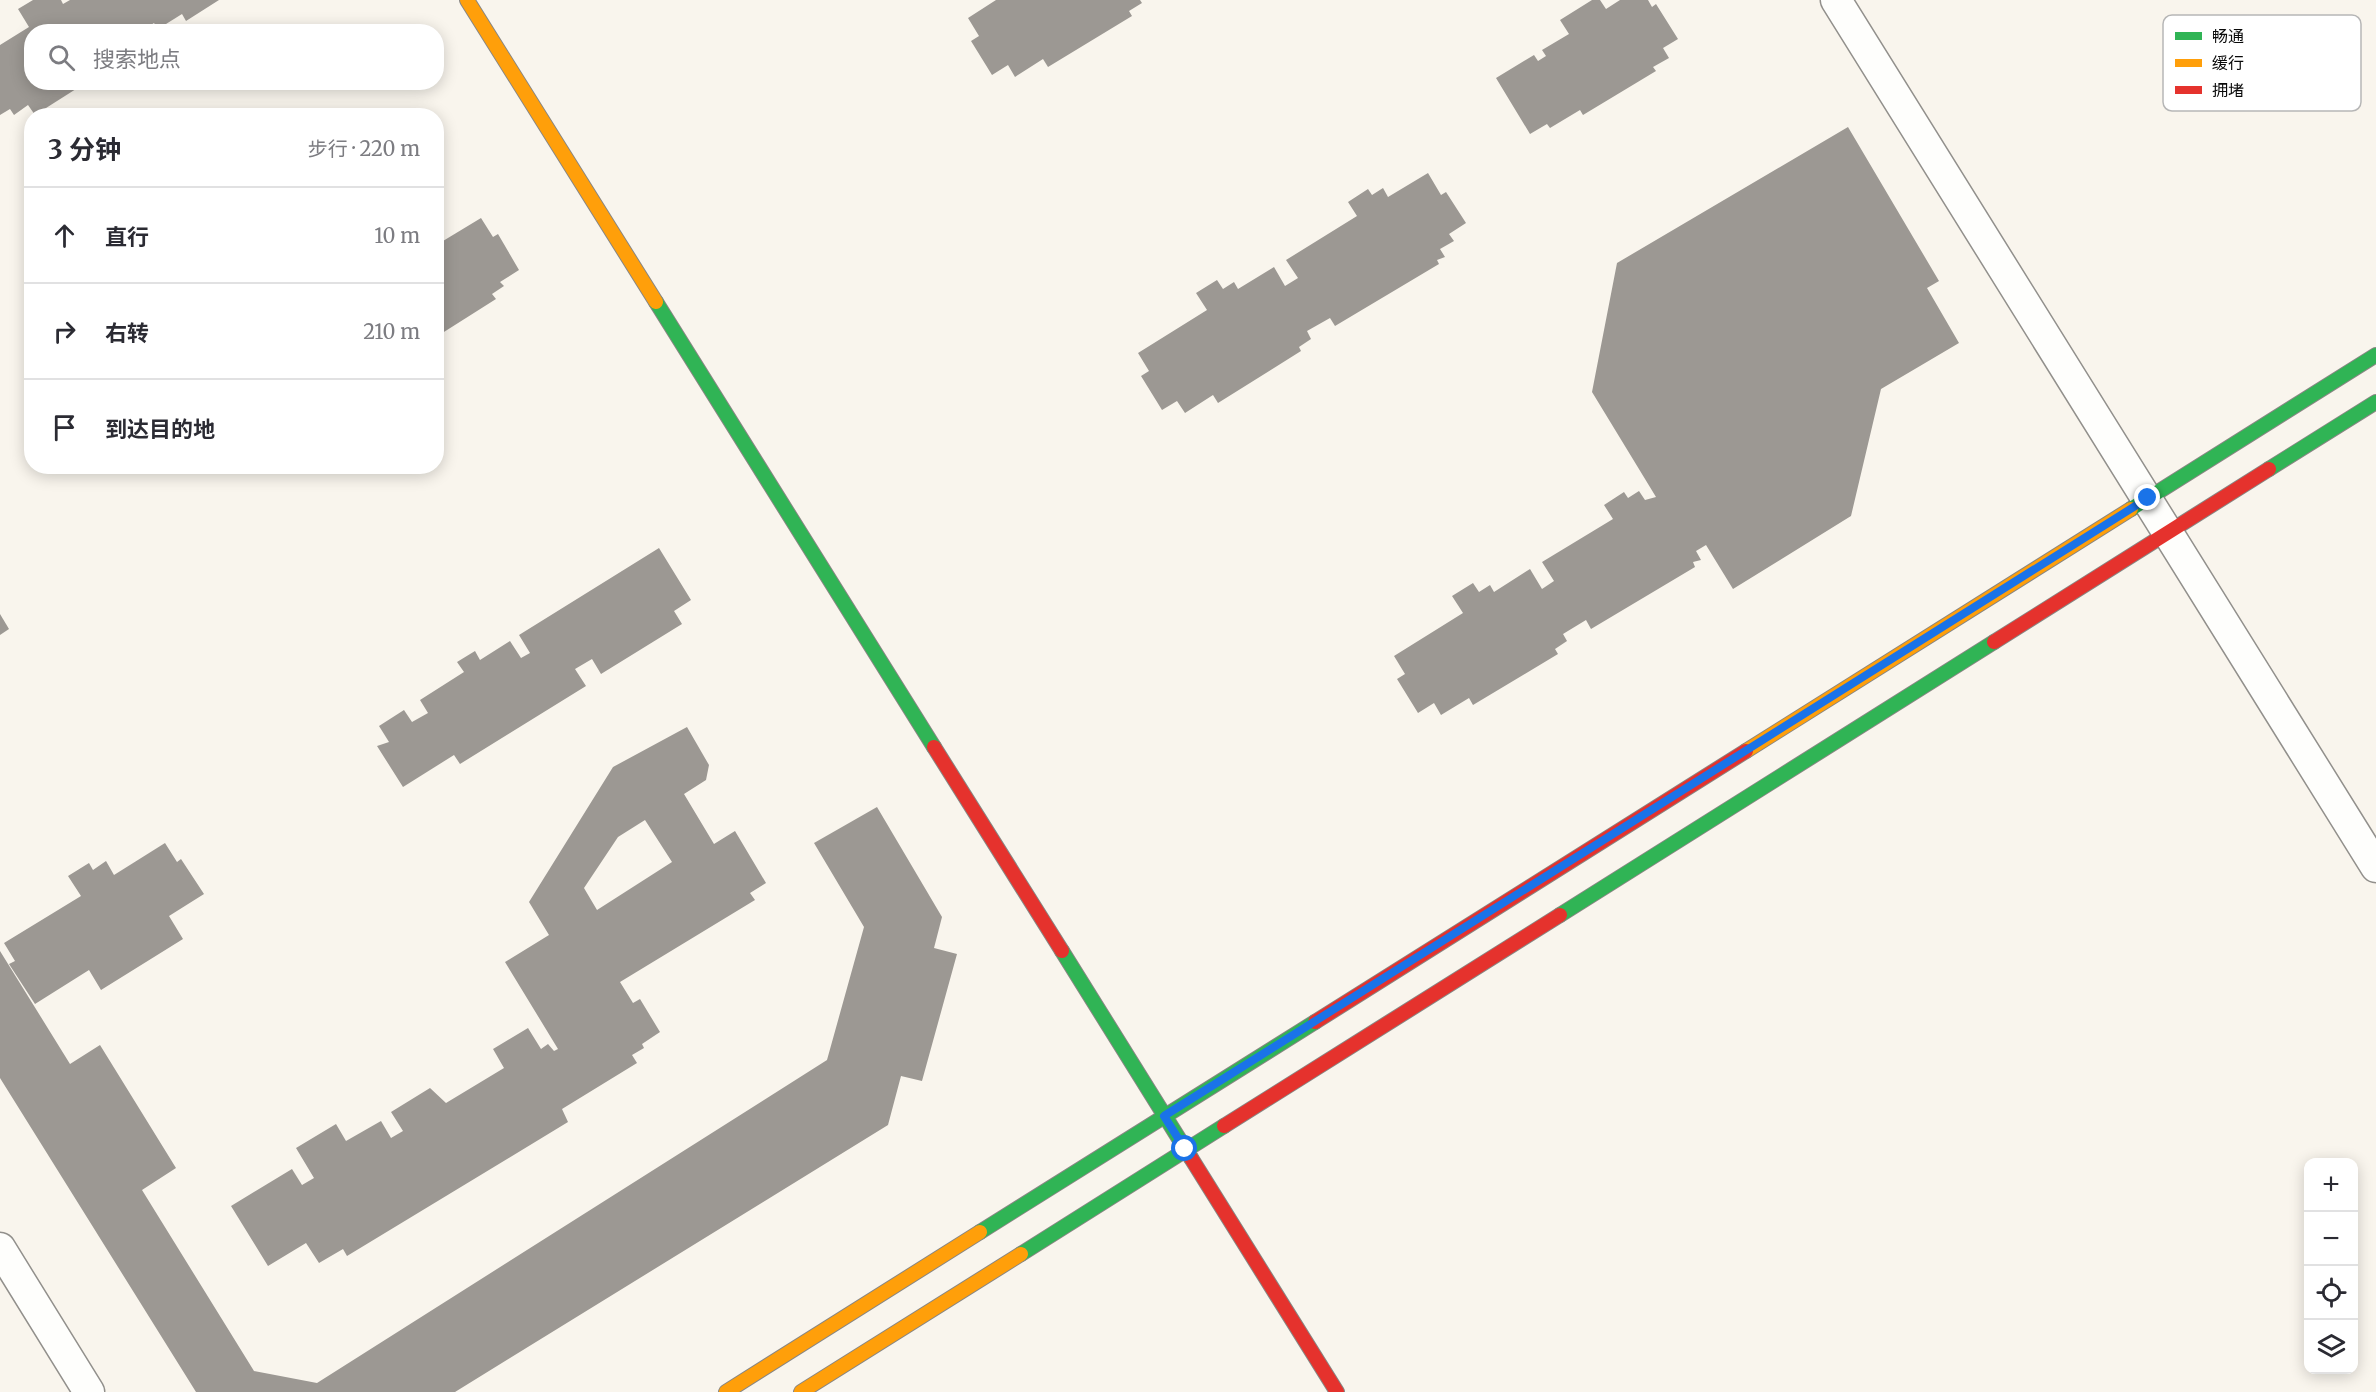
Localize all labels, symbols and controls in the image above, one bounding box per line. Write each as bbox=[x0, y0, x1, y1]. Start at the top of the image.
legend bbox=[2163, 15, 2361, 111]
search box bbox=[24, 24, 444, 90]
text: 畅通 bbox=[2212, 26, 2244, 46]
icon: search bbox=[45, 41, 78, 74]
text: 搜索地点 bbox=[93, 45, 181, 73]
text: 缓行 bbox=[2212, 53, 2244, 73]
text: 拥堵 bbox=[2212, 80, 2244, 100]
text: 3 分钟 bbox=[48, 133, 121, 166]
text: 步行 · 220 m bbox=[308, 136, 420, 161]
icon: ahead bbox=[48, 219, 81, 252]
text: 直行 bbox=[105, 223, 149, 251]
text: 10 m bbox=[374, 223, 420, 248]
icon: right bbox=[48, 315, 81, 348]
text: 右转 bbox=[105, 319, 149, 347]
text: 210 m bbox=[363, 319, 420, 344]
icon: arrive bbox=[48, 411, 81, 444]
text: 到达目的地 bbox=[105, 415, 215, 443]
route end bbox=[2134, 484, 2160, 510]
route start bbox=[1171, 1135, 1197, 1161]
map controls bbox=[2304, 1158, 2358, 1374]
button: + bbox=[2304, 1158, 2358, 1212]
button: − bbox=[2304, 1212, 2358, 1266]
button: locate bbox=[2304, 1266, 2358, 1320]
button: layers bbox=[2304, 1320, 2358, 1374]

